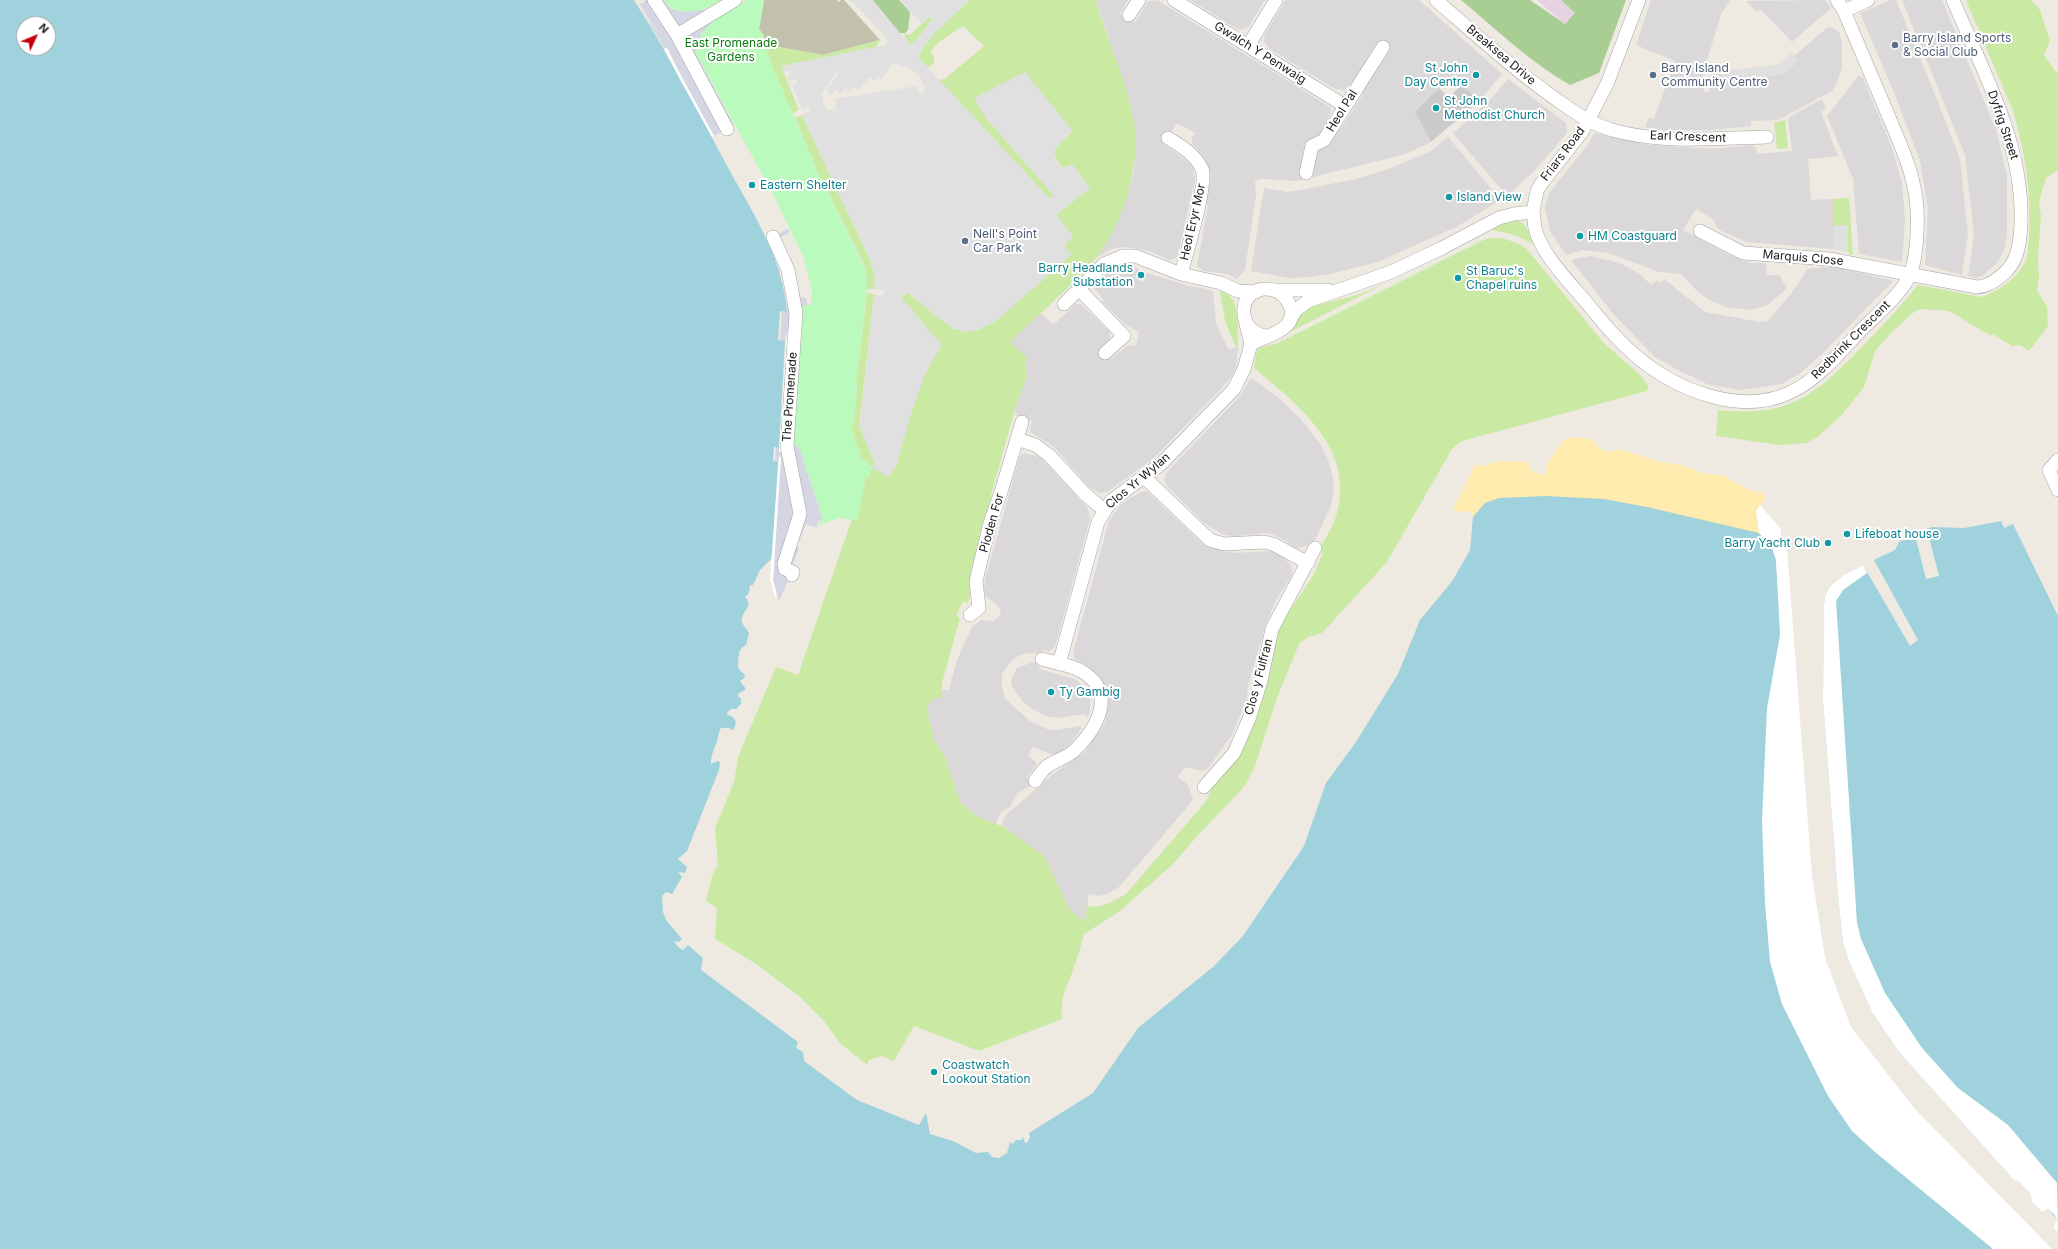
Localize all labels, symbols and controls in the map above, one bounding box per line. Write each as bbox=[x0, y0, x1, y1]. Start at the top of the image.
north arrow bbox=[16, 16, 56, 56]
street label: Gwalch Y Penwaig bbox=[1211, 19, 1309, 87]
text: N bbox=[36, 20, 52, 36]
street label: Breaksea Drive bbox=[1463, 22, 1539, 88]
place label: Barry Island Sports & Social Club bbox=[1903, 31, 2011, 59]
park label: East Promenade Gardens bbox=[685, 36, 777, 64]
marker: Barry Island Sports & Social Club bbox=[1890, 40, 1900, 50]
place label: St John Day Centre bbox=[1405, 61, 1468, 89]
place label: Barry Island Community Centre bbox=[1661, 61, 1767, 89]
marker: St John Day Centre bbox=[1471, 70, 1481, 80]
marker: Barry Island Community Centre bbox=[1648, 70, 1658, 80]
street label: Heol Pal bbox=[1324, 87, 1360, 135]
street label: Dyfrig Street bbox=[1984, 89, 2022, 161]
place label: St John Methodist Church bbox=[1444, 94, 1545, 122]
marker: St John Methodist Church bbox=[1431, 103, 1441, 113]
street label: Friars Road bbox=[1538, 124, 1588, 184]
street label: Earl Crescent bbox=[1650, 128, 1726, 146]
place label: Eastern Shelter bbox=[760, 178, 846, 192]
marker: Eastern Shelter bbox=[747, 180, 757, 190]
street label: Heol Eryr Mor bbox=[1177, 182, 1209, 262]
place label: Island View bbox=[1457, 190, 1522, 204]
marker: Island View bbox=[1444, 192, 1454, 202]
place label: Nell's Point Car Park bbox=[973, 227, 1037, 255]
place label: HM Coastguard bbox=[1588, 229, 1677, 243]
marker: HM Coastguard bbox=[1575, 231, 1585, 241]
marker: Nell's Point Car Park bbox=[960, 236, 970, 246]
street label: Marquis Close bbox=[1762, 247, 1844, 269]
place label: Barry Headlands Substation bbox=[1038, 261, 1133, 289]
place label: St Baruc's Chapel ruins bbox=[1466, 264, 1537, 292]
marker: Barry Headlands Substation bbox=[1136, 270, 1146, 280]
marker: St Baruc's Chapel ruins bbox=[1453, 273, 1463, 283]
street label: Redbrink Crescent bbox=[1809, 298, 1893, 382]
street label: The Promenade bbox=[780, 352, 800, 442]
street label: Clos Yr Wylan bbox=[1103, 450, 1173, 512]
street label: Pioden For bbox=[977, 492, 1007, 554]
place label: Lifeboat house bbox=[1855, 527, 1939, 541]
marker: Lifeboat house bbox=[1842, 529, 1852, 539]
place label: Barry Yacht Club bbox=[1724, 536, 1820, 550]
marker: Barry Yacht Club bbox=[1823, 538, 1833, 548]
street label: Clos y Fulfran bbox=[1242, 637, 1276, 717]
place label: Ty Gambig bbox=[1059, 685, 1120, 699]
marker: Ty Gambig bbox=[1046, 687, 1056, 697]
place label: Coastwatch Lookout Station bbox=[942, 1058, 1031, 1086]
marker: Coastwatch Lookout Station bbox=[929, 1067, 939, 1077]

